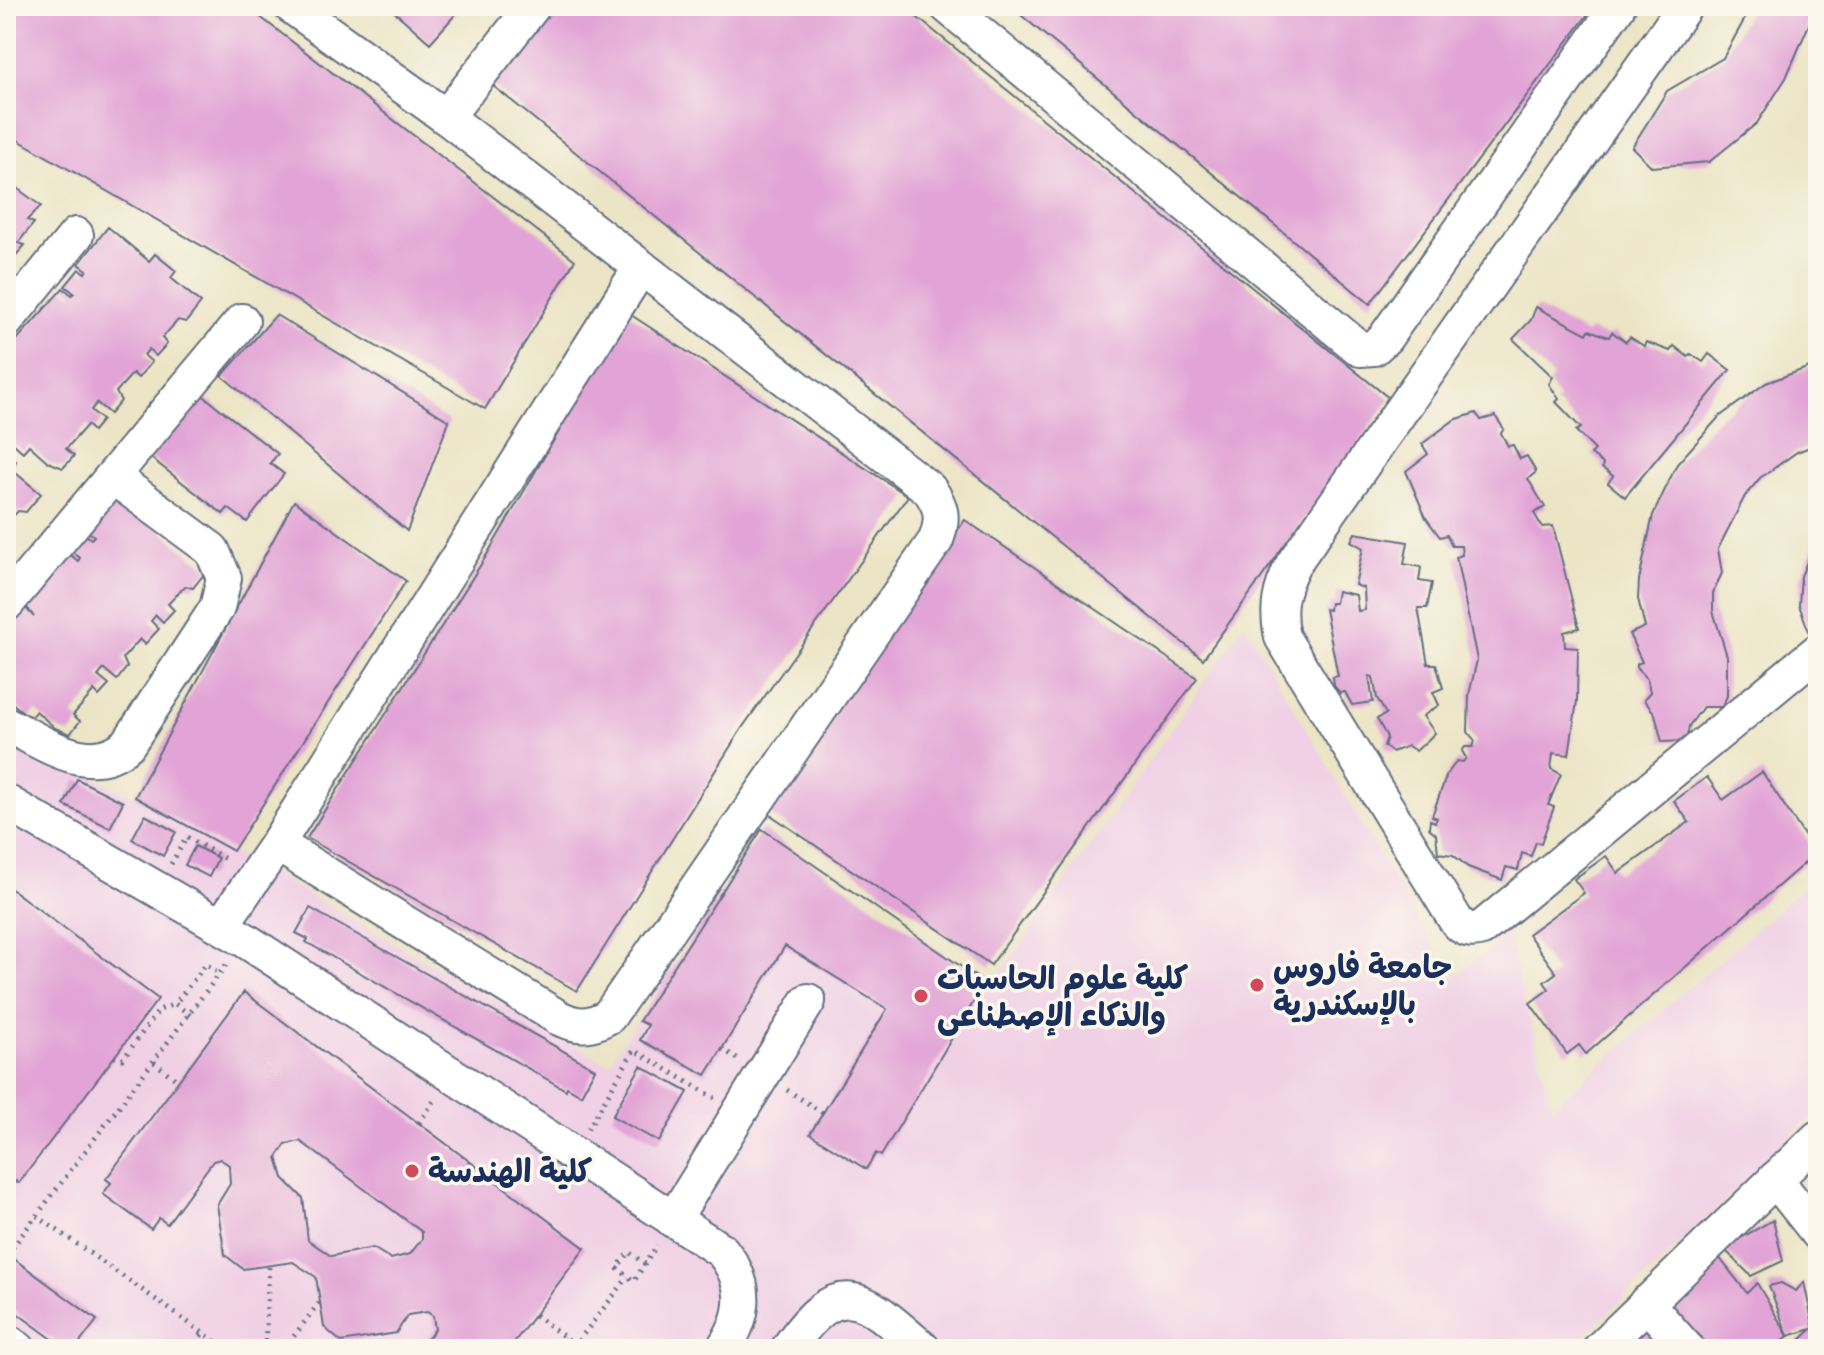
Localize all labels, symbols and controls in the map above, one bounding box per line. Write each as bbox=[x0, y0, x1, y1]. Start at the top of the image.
place label: جامعة فاروس بالإسكندرية bbox=[1273, 947, 1452, 1026]
place label: كلية علوم الحاسبات والذكاء الإصطناعى bbox=[937, 958, 1188, 1037]
marker: جامعة فاروس بالإسكندرية bbox=[1248, 976, 1266, 994]
marker: كلية علوم الحاسبات والذكاء الإصطناعى bbox=[912, 987, 930, 1005]
place label: كلية الهندسة bbox=[428, 1151, 592, 1192]
marker: كلية الهندسة bbox=[403, 1162, 421, 1180]

